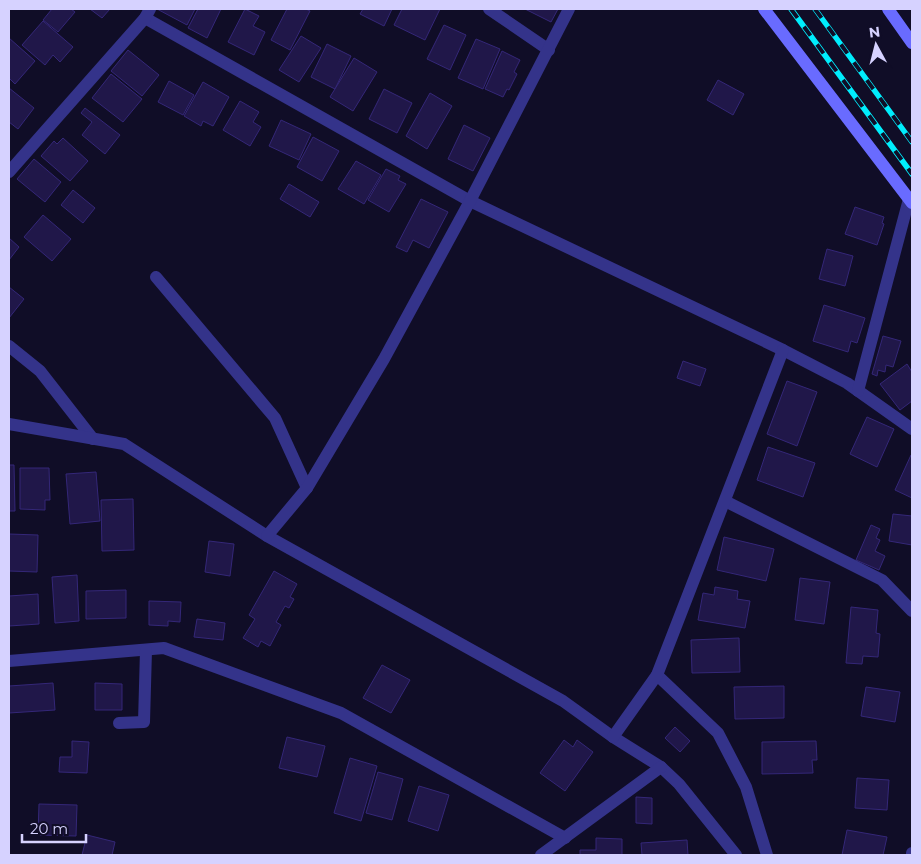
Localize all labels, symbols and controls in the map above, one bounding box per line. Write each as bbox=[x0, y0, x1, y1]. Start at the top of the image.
north arrow bbox=[851, 20, 901, 70]
text: N bbox=[868, 22, 881, 42]
scale bar bbox=[22, 812, 86, 844]
text: 20 m bbox=[30, 819, 68, 838]

